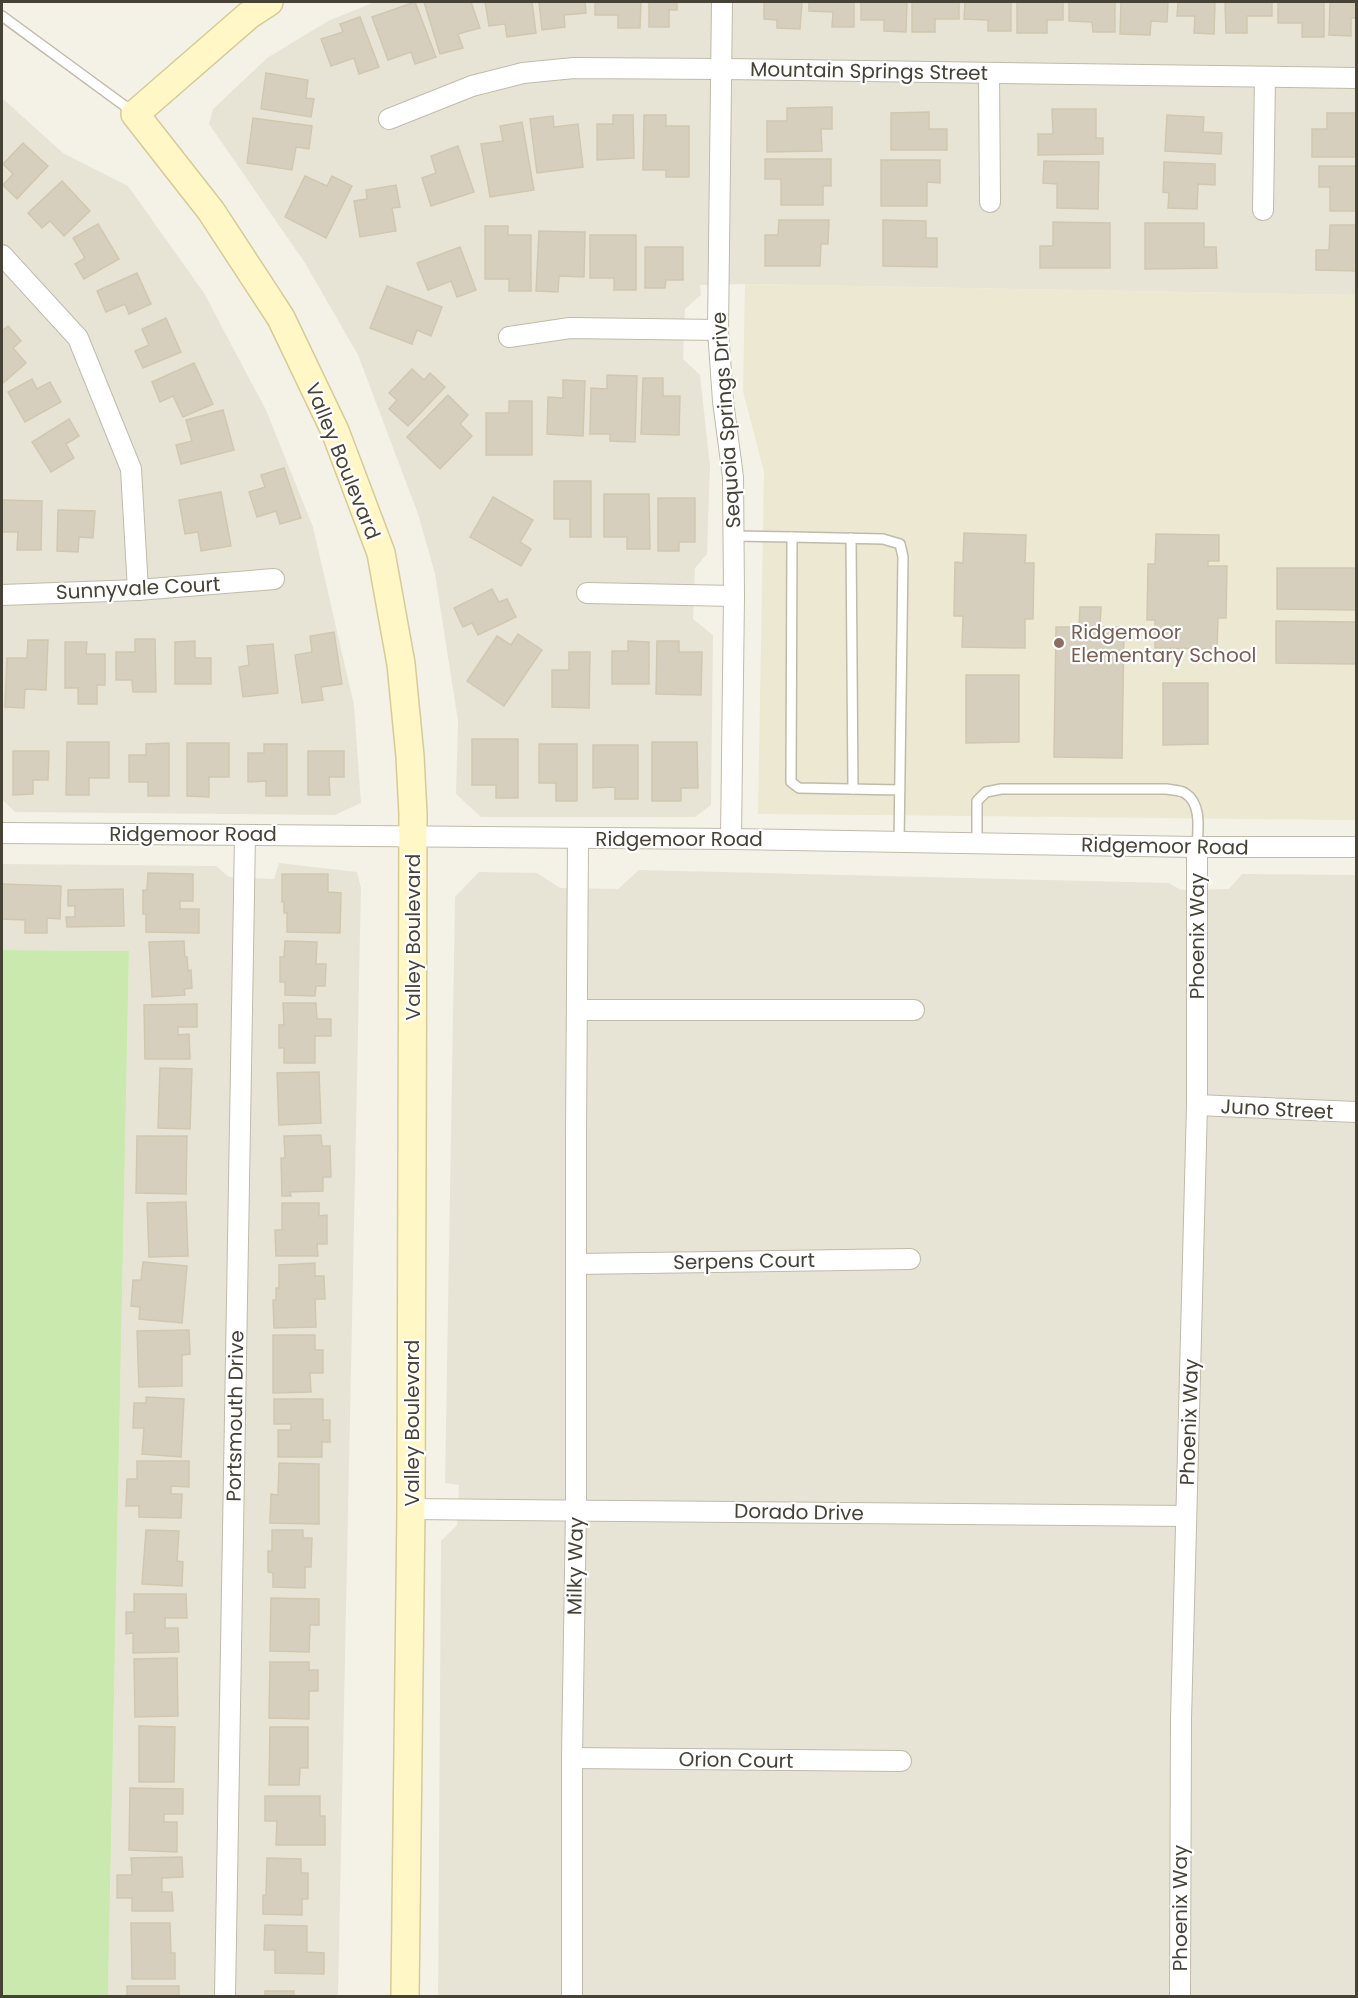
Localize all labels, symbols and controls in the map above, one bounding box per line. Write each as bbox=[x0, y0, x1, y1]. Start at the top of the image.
street label: Mountain Springs Street bbox=[750, 55, 988, 87]
street label: Sequoia Springs Drive bbox=[704, 311, 748, 529]
street label: Valley Boulevard bbox=[299, 378, 387, 544]
street label: Sunnyvale Court bbox=[55, 570, 221, 606]
place label: Ridgemoor Elementary School bbox=[1071, 618, 1256, 669]
marker: Ridgemoor Elementary School bbox=[1052, 636, 1066, 650]
street label: Ridgemoor Road bbox=[109, 820, 277, 848]
street label: Ridgemoor Road bbox=[595, 825, 763, 853]
street label: Ridgemoor Road bbox=[1081, 831, 1249, 861]
street label: Valley Boulevard bbox=[399, 854, 427, 1020]
street label: Phoenix Way bbox=[1183, 873, 1211, 999]
street label: Juno Street bbox=[1220, 1092, 1334, 1126]
street label: Serpens Court bbox=[673, 1246, 815, 1276]
street label: Portsmouth Drive bbox=[220, 1330, 250, 1502]
street label: Valley Boulevard bbox=[398, 1340, 426, 1506]
street label: Phoenix Way bbox=[1173, 1358, 1205, 1486]
street label: Dorado Drive bbox=[734, 1497, 864, 1527]
street label: Milky Way bbox=[560, 1517, 590, 1615]
street label: Orion Court bbox=[678, 1745, 794, 1775]
street label: Phoenix Way bbox=[1166, 1845, 1194, 1971]

